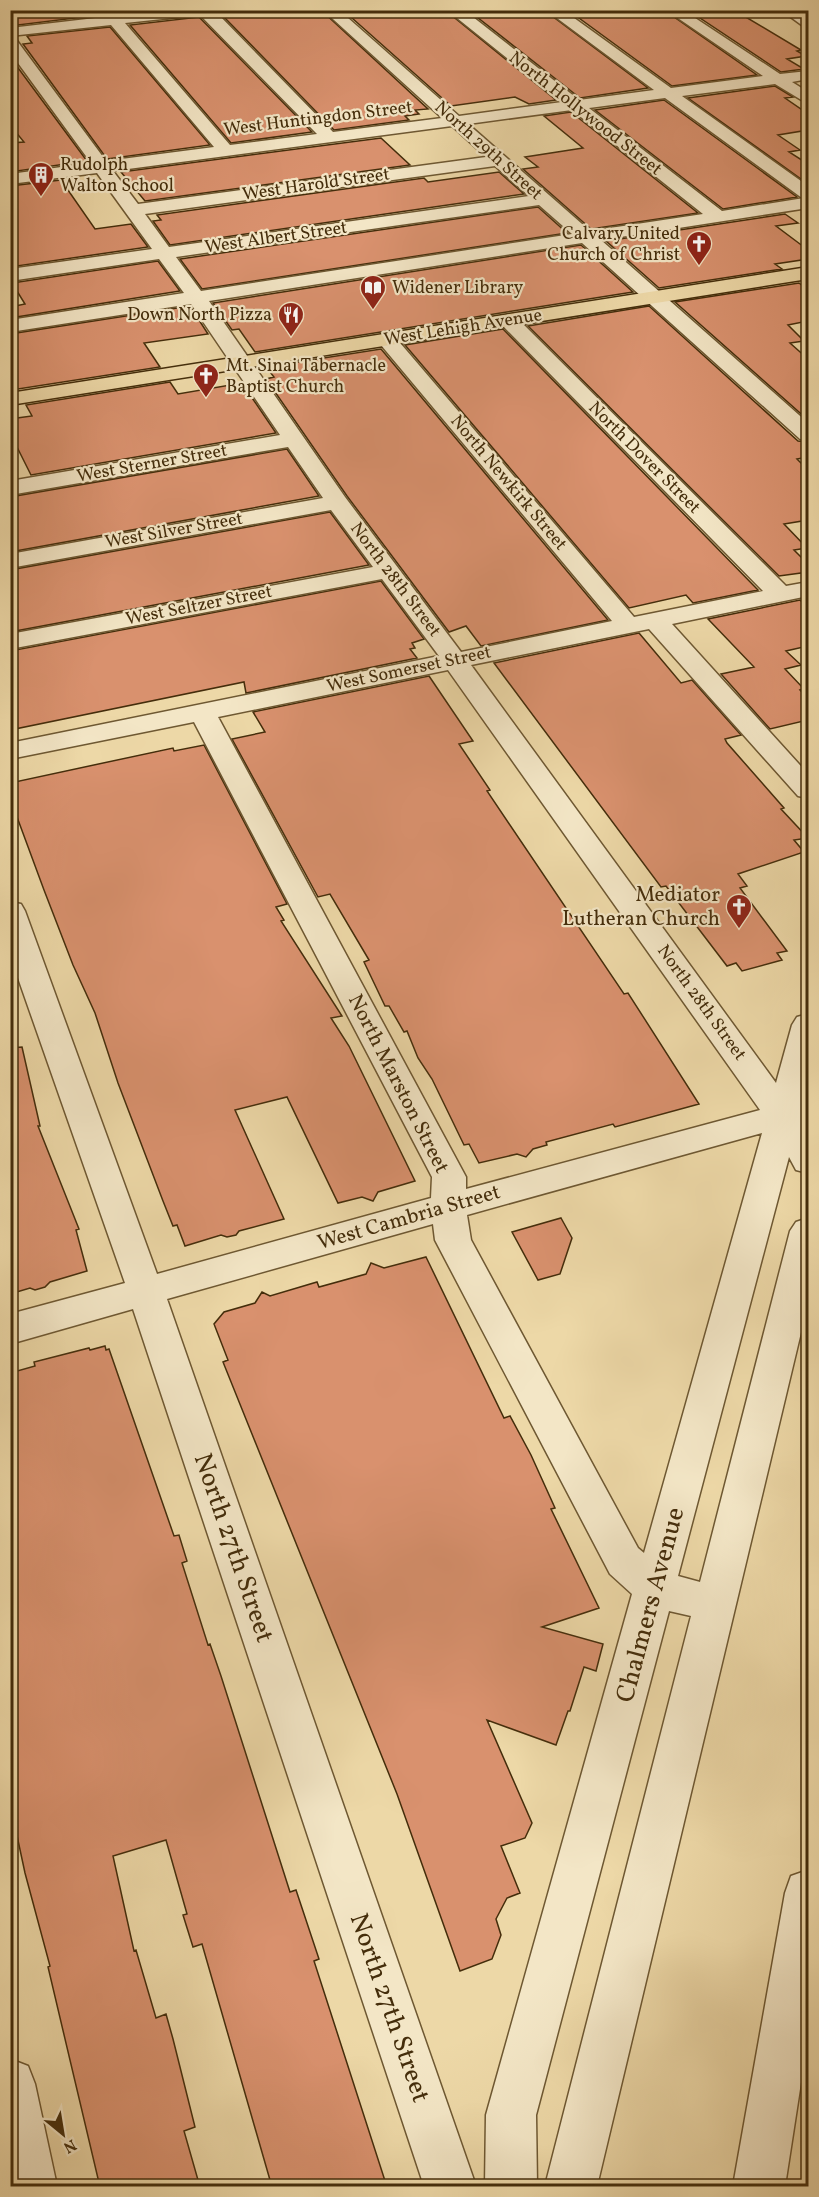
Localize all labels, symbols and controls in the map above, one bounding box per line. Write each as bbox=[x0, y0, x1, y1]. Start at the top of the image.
street label: North Hollywood Street bbox=[503, 46, 667, 182]
street label: West Huntingdon Street bbox=[222, 95, 414, 143]
street label: North 29th Street bbox=[428, 96, 548, 206]
place label: Rudolph Walton School bbox=[60, 153, 174, 199]
building icon: Rudolph Walton School bbox=[26, 160, 56, 198]
street label: West Harold Street bbox=[241, 162, 391, 208]
street label: West Albert Street bbox=[203, 216, 349, 260]
place label: Calvary United Church of Christ bbox=[547, 222, 680, 268]
church icon: Calvary United Church of Christ bbox=[684, 229, 714, 267]
library icon: Widener Library bbox=[358, 273, 388, 311]
place label: Widener Library bbox=[392, 276, 523, 301]
restaurant icon: Down North Pizza bbox=[276, 300, 306, 338]
place label: Down North Pizza bbox=[127, 303, 272, 328]
street label: West Lehigh Avenue bbox=[382, 303, 544, 353]
place label: Mt. Sinai Tabernacle Baptist Church bbox=[226, 354, 386, 400]
church icon: Mt. Sinai Tabernacle Baptist Church bbox=[191, 361, 221, 399]
street label: North Dover Street bbox=[582, 396, 706, 520]
street label: North Newkirk Street bbox=[444, 410, 572, 556]
street label: West Sterner Street bbox=[75, 438, 229, 490]
street label: West Silver Street bbox=[103, 507, 245, 555]
street label: North 28th Street bbox=[344, 517, 446, 643]
street label: West Seltzer Street bbox=[124, 580, 274, 632]
street label: West Somerset Street bbox=[324, 640, 494, 700]
place label: Mediator Lutheran Church bbox=[562, 881, 720, 934]
church icon: Mediator Lutheran Church bbox=[724, 892, 754, 930]
street label: North 28th Street bbox=[650, 940, 752, 1066]
street label: North Marston Street bbox=[340, 989, 456, 1179]
street label: West Cambria Street bbox=[314, 1178, 504, 1258]
street label: North 27th Street bbox=[184, 1449, 282, 1647]
street label: Chalmers Avenue bbox=[608, 1503, 694, 1707]
street label: North 27th Street bbox=[340, 1909, 438, 2107]
north arrow bbox=[33, 2104, 93, 2164]
text: N bbox=[59, 2133, 80, 2158]

